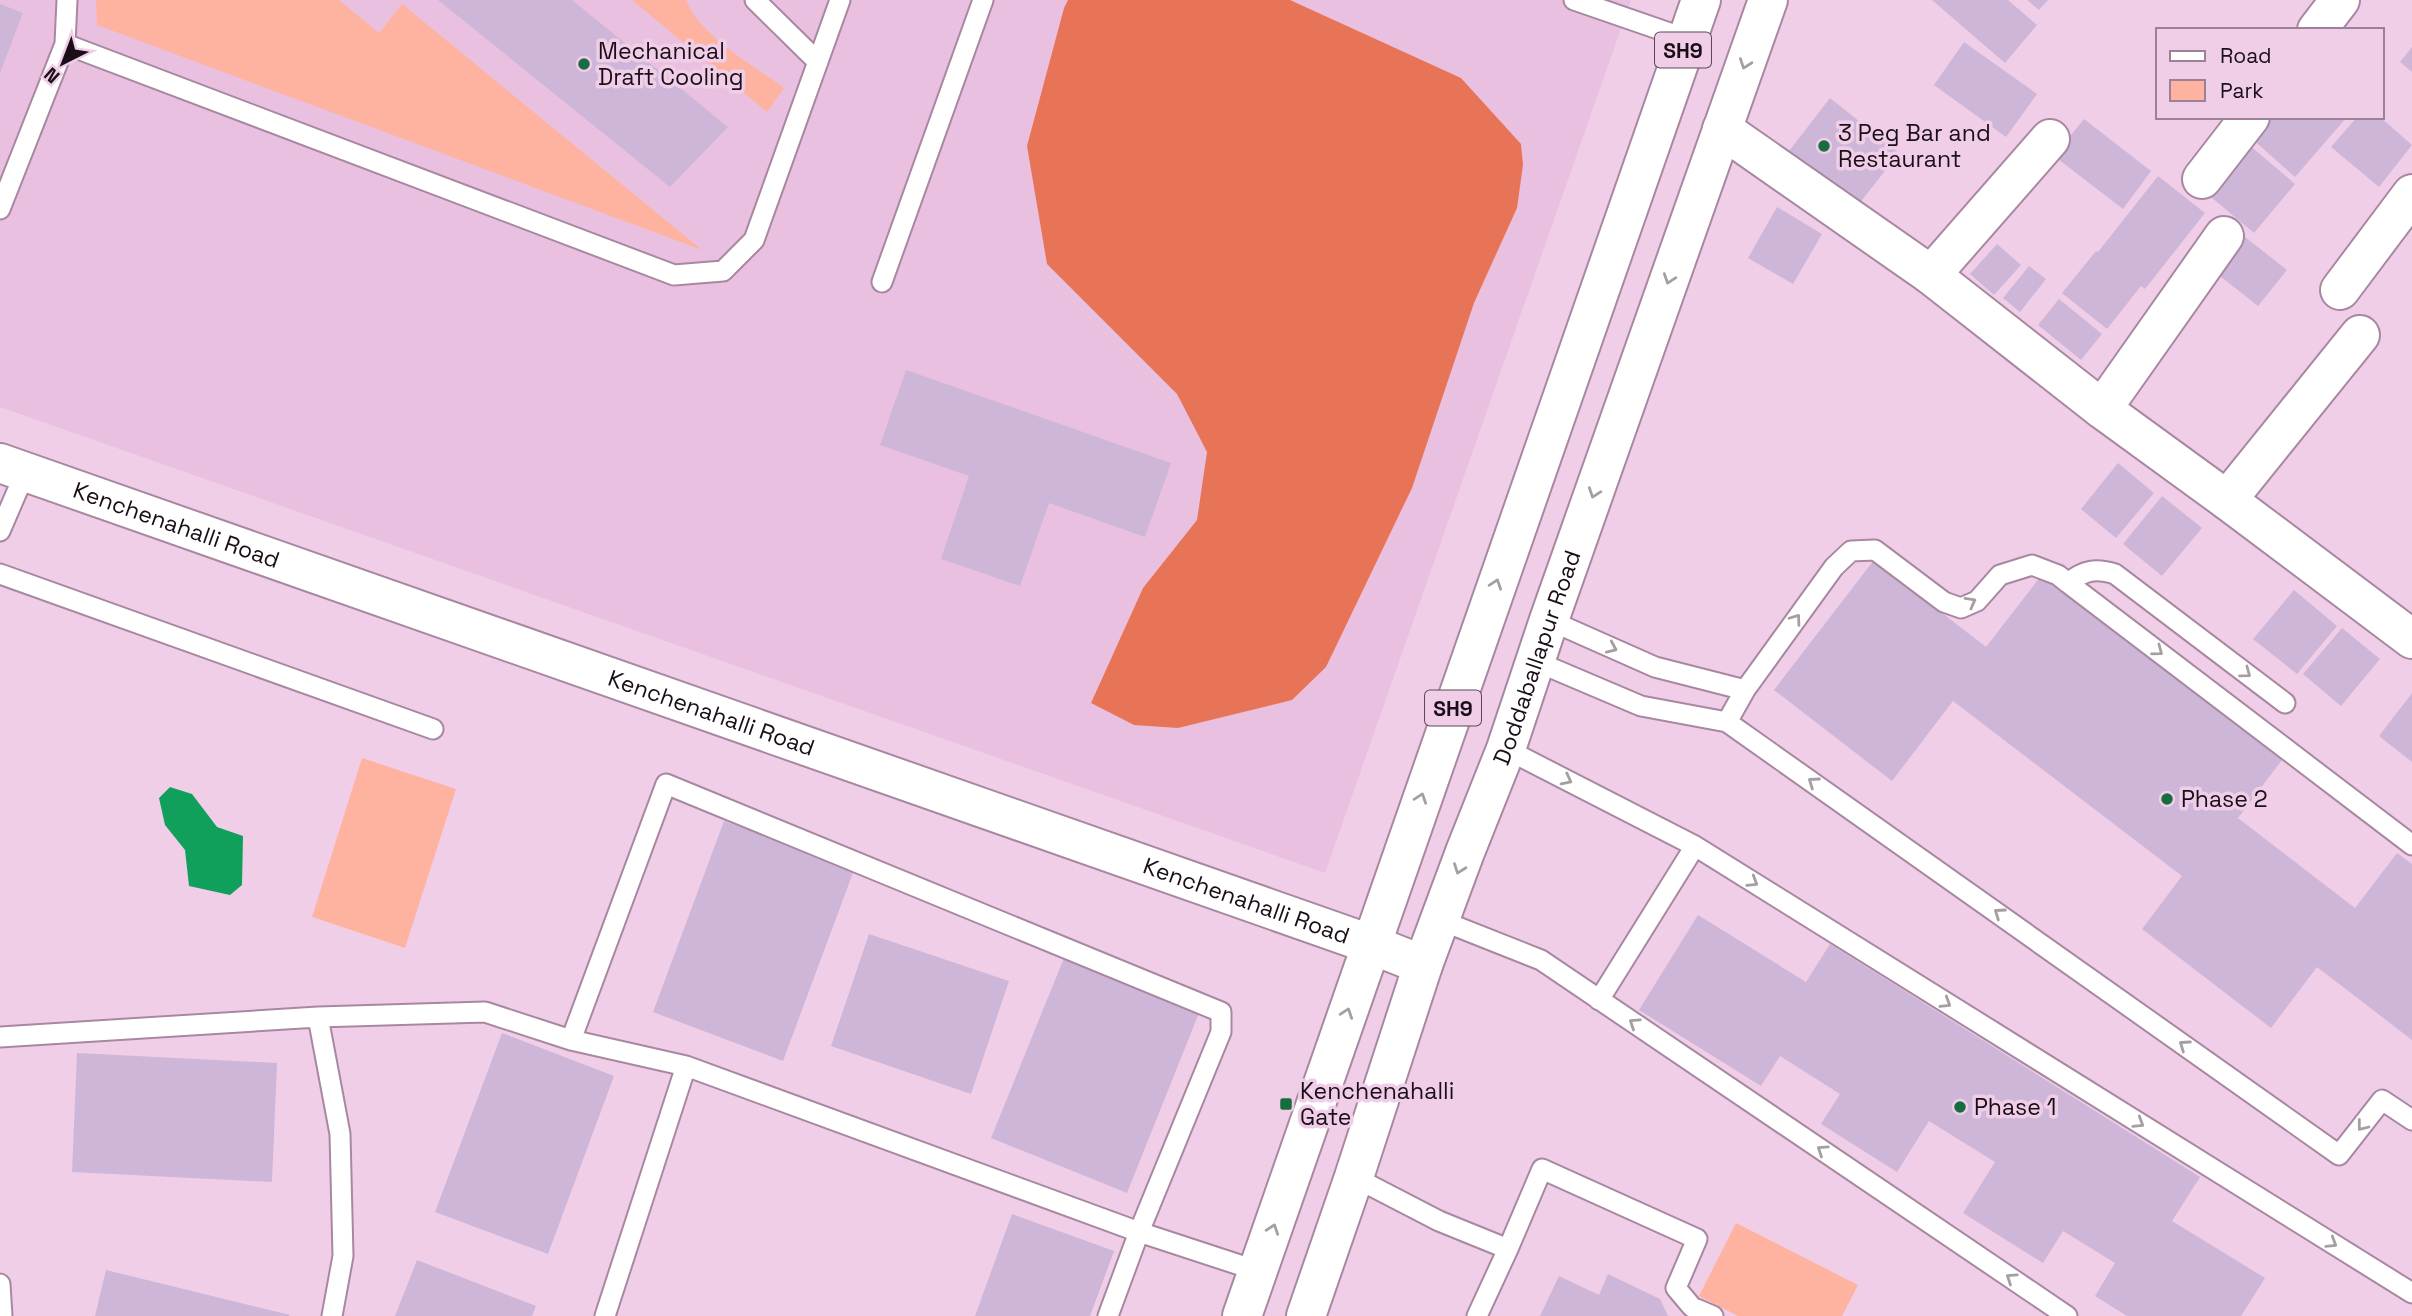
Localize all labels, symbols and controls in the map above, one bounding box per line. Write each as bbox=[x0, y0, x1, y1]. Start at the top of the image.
north arrow bbox=[28, 28, 98, 98]
legend bbox=[2156, 28, 2384, 119]
road number: SH9 bbox=[1655, 32, 1711, 68]
place label: Mechanical Draft Cooling bbox=[598, 36, 744, 92]
text: Road bbox=[2220, 42, 2272, 69]
marker: Mechanical Draft Cooling bbox=[576, 56, 592, 72]
one-way arrow bbox=[1739, 58, 1753, 70]
text: N bbox=[39, 62, 65, 89]
text: Park bbox=[2220, 77, 2264, 104]
place label: 3 Peg Bar and Restaurant bbox=[1838, 118, 1991, 174]
marker: 3 Peg Bar and Restaurant bbox=[1816, 138, 1832, 154]
one-way arrow bbox=[1663, 272, 1677, 284]
street label: Kenchenahalli Road bbox=[69, 475, 284, 575]
one-way arrow bbox=[1588, 487, 1602, 499]
street label: Doddaballapur Road bbox=[1486, 546, 1587, 769]
one-way arrow bbox=[1488, 578, 1502, 590]
one-way arrow bbox=[1963, 597, 1976, 610]
one-way arrow bbox=[1788, 614, 1800, 627]
one-way arrow bbox=[1604, 640, 1617, 654]
one-way arrow bbox=[2150, 643, 2163, 656]
street label: Kenchenahalli Road bbox=[604, 663, 819, 763]
one-way arrow bbox=[2238, 665, 2251, 678]
road number: SH9 bbox=[1425, 690, 1481, 726]
one-way arrow bbox=[1560, 772, 1572, 785]
one-way arrow bbox=[1808, 778, 1821, 790]
place label: Phase 2 bbox=[2181, 784, 2268, 814]
marker: Phase 2 bbox=[2159, 791, 2175, 807]
one-way arrow bbox=[1413, 793, 1427, 805]
street label: Kenchenahalli Road bbox=[1139, 851, 1354, 951]
one-way arrow bbox=[1453, 862, 1467, 874]
one-way arrow bbox=[1745, 874, 1758, 887]
one-way arrow bbox=[1994, 909, 2007, 921]
one-way arrow bbox=[1938, 994, 1951, 1007]
one-way arrow bbox=[1339, 1008, 1353, 1020]
one-way arrow bbox=[1628, 1018, 1641, 1031]
one-way arrow bbox=[2179, 1041, 2192, 1053]
place label: Kenchenahalli Gate bbox=[1300, 1076, 1454, 1132]
place label: Phase 1 bbox=[1974, 1092, 2056, 1122]
marker: Kenchenahalli Gate bbox=[1278, 1096, 1294, 1112]
marker: Phase 1 bbox=[1952, 1099, 1968, 1115]
one-way arrow bbox=[2132, 1114, 2145, 1127]
one-way arrow bbox=[2358, 1118, 2371, 1131]
one-way arrow bbox=[1817, 1146, 1830, 1159]
one-way arrow bbox=[1265, 1223, 1279, 1235]
one-way arrow bbox=[2325, 1234, 2338, 1247]
one-way arrow bbox=[2006, 1274, 2019, 1286]

